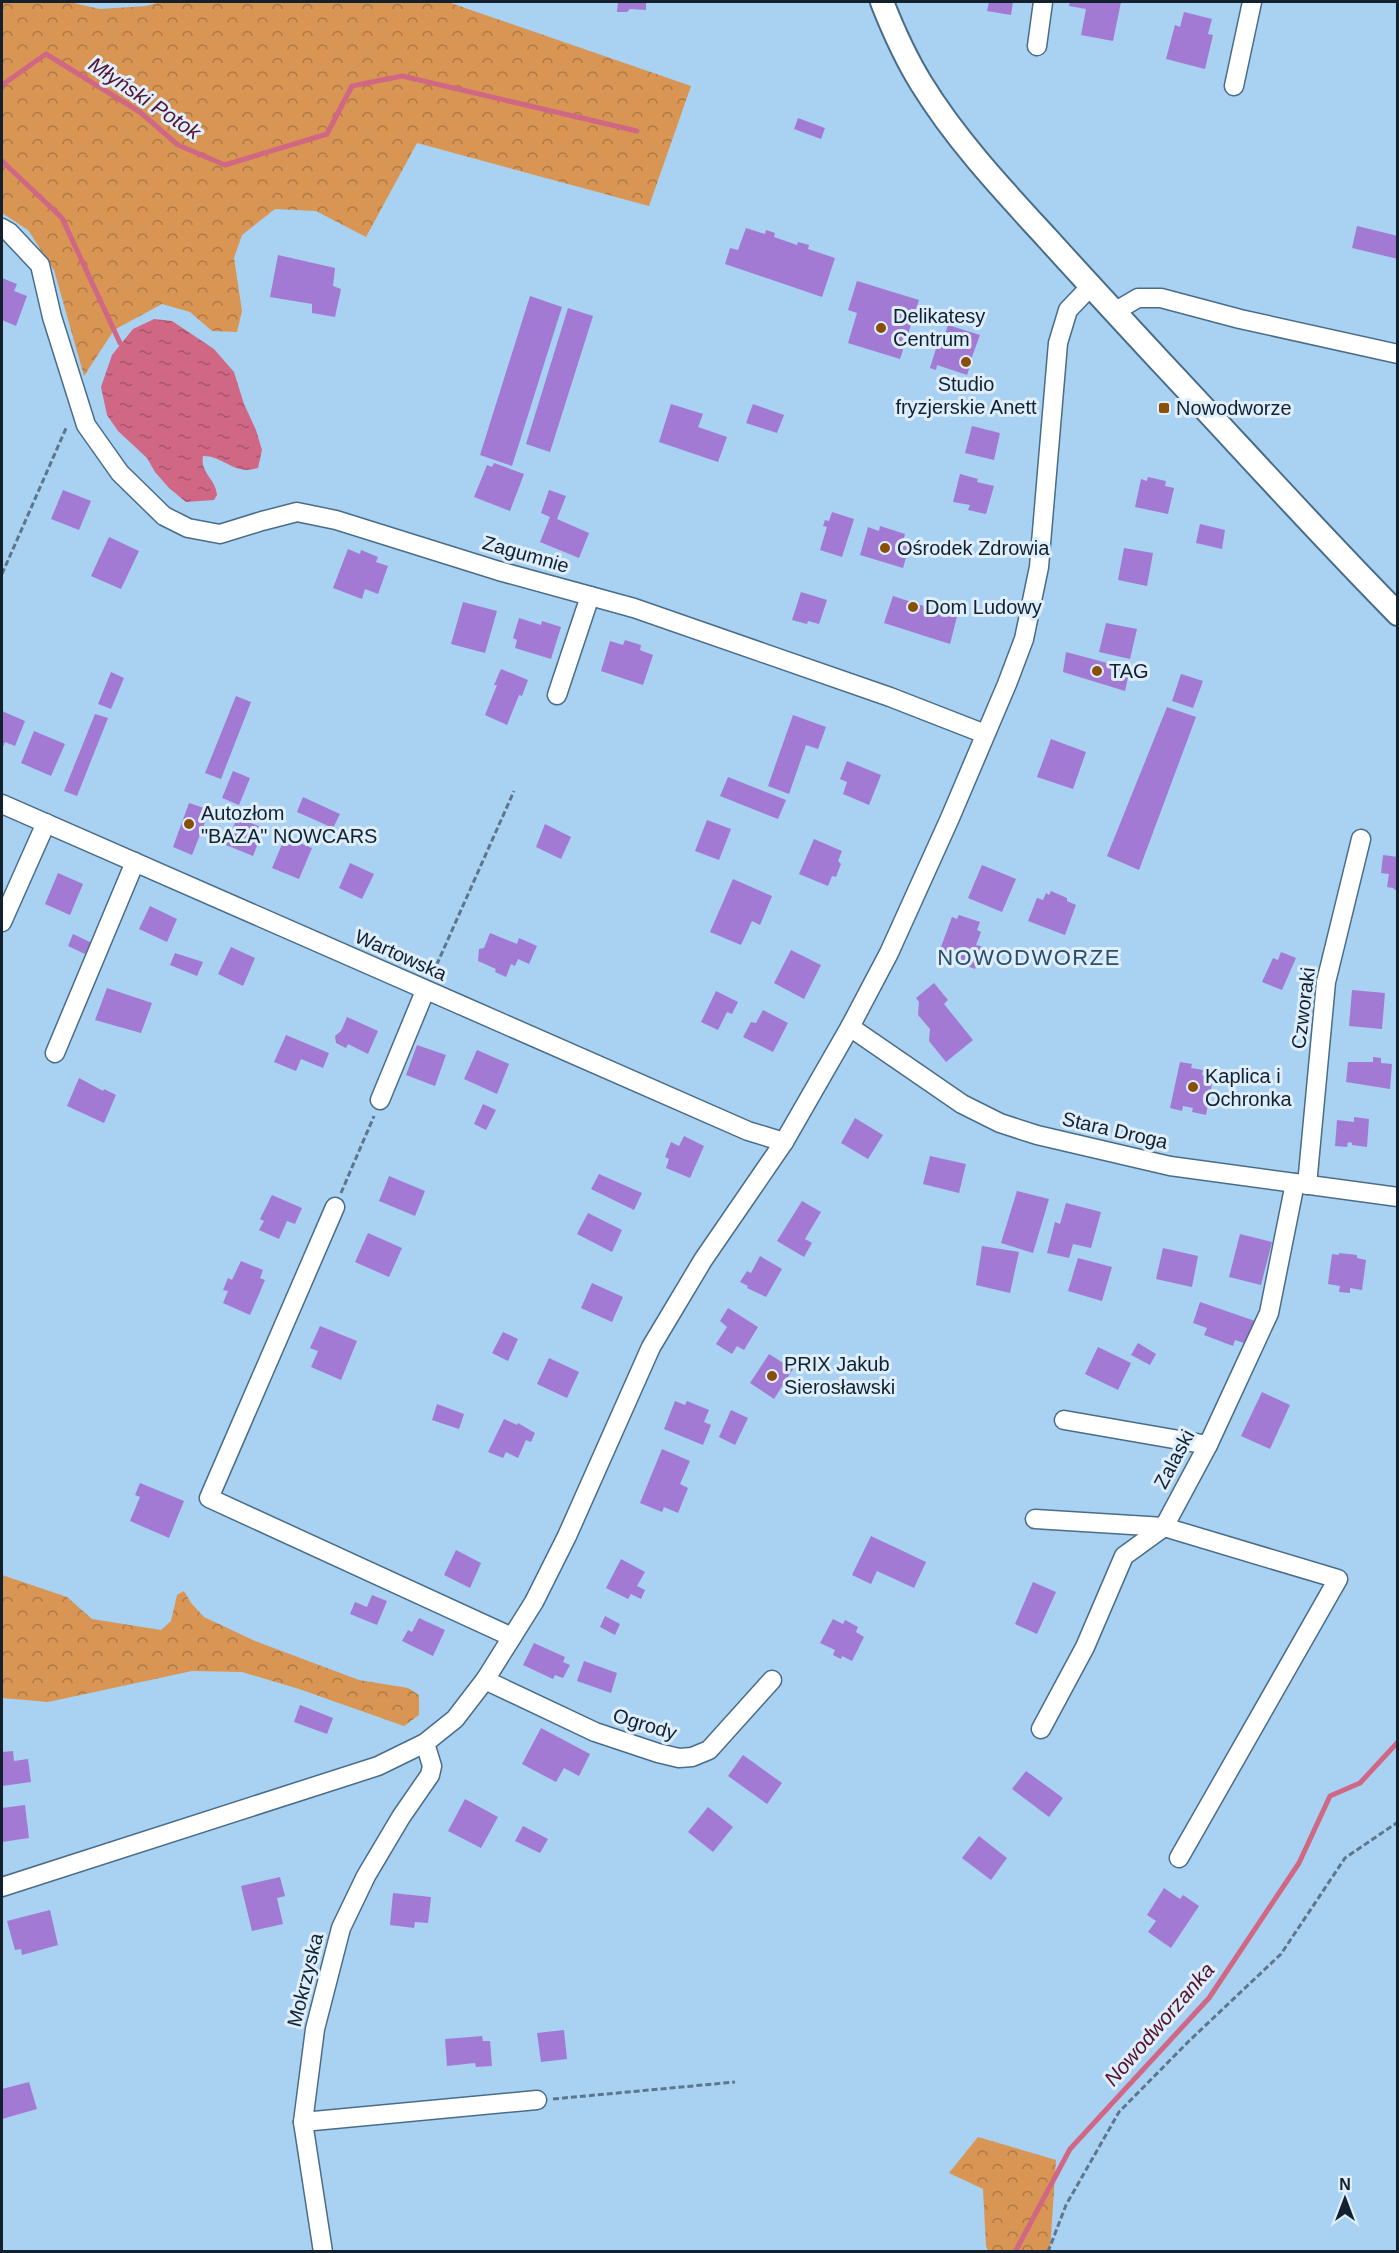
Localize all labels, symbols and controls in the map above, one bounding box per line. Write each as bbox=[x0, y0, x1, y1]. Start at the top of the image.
water label: Młyński Potok bbox=[85, 52, 206, 145]
place label: Delikatesy Centrum bbox=[893, 305, 985, 350]
marker: Delikatesy Centrum bbox=[874, 321, 888, 335]
marker: Studio fryzjerskie Anett bbox=[959, 355, 973, 369]
place label: Studio fryzjerskie Anett bbox=[895, 373, 1037, 418]
place label: Nowodworze bbox=[1176, 397, 1292, 419]
marker: Nowodworze bbox=[1157, 401, 1171, 415]
street label: Zagumnie bbox=[480, 531, 572, 577]
place label: Ośrodek Zdrowia bbox=[897, 537, 1050, 559]
marker: Ośrodek Zdrowia bbox=[878, 541, 892, 555]
place label: Dom Ludowy bbox=[925, 596, 1042, 618]
marker: Dom Ludowy bbox=[906, 600, 920, 614]
place label: TAG bbox=[1109, 660, 1149, 682]
marker: TAG bbox=[1090, 664, 1104, 678]
place label: Autozłom "BAZA" NOWCARS bbox=[201, 802, 377, 847]
marker: Autozłom "BAZA" NOWCARS bbox=[182, 817, 196, 831]
street label: Wartowska bbox=[352, 925, 451, 985]
district label: NOWODWORZE bbox=[937, 945, 1121, 970]
street label: Czworaki bbox=[1287, 966, 1319, 1050]
place label: Kaplica i Ochronka bbox=[1205, 1065, 1293, 1110]
marker: Kaplica i Ochronka bbox=[1186, 1080, 1200, 1094]
street label: Stara Droga bbox=[1060, 1107, 1171, 1153]
place label: PRIX Jakub Sierosławski bbox=[784, 1353, 895, 1398]
marker: PRIX Jakub Sierosławski bbox=[765, 1369, 779, 1383]
street label: Zalaski bbox=[1149, 1426, 1199, 1492]
street label: Ogrody bbox=[610, 1704, 680, 1744]
street label: Mokrzyska bbox=[283, 1930, 327, 2029]
water label: Nowodworzanka bbox=[1099, 1958, 1219, 2090]
north arrow bbox=[1315, 2169, 1375, 2229]
text: N bbox=[1339, 2176, 1351, 2193]

